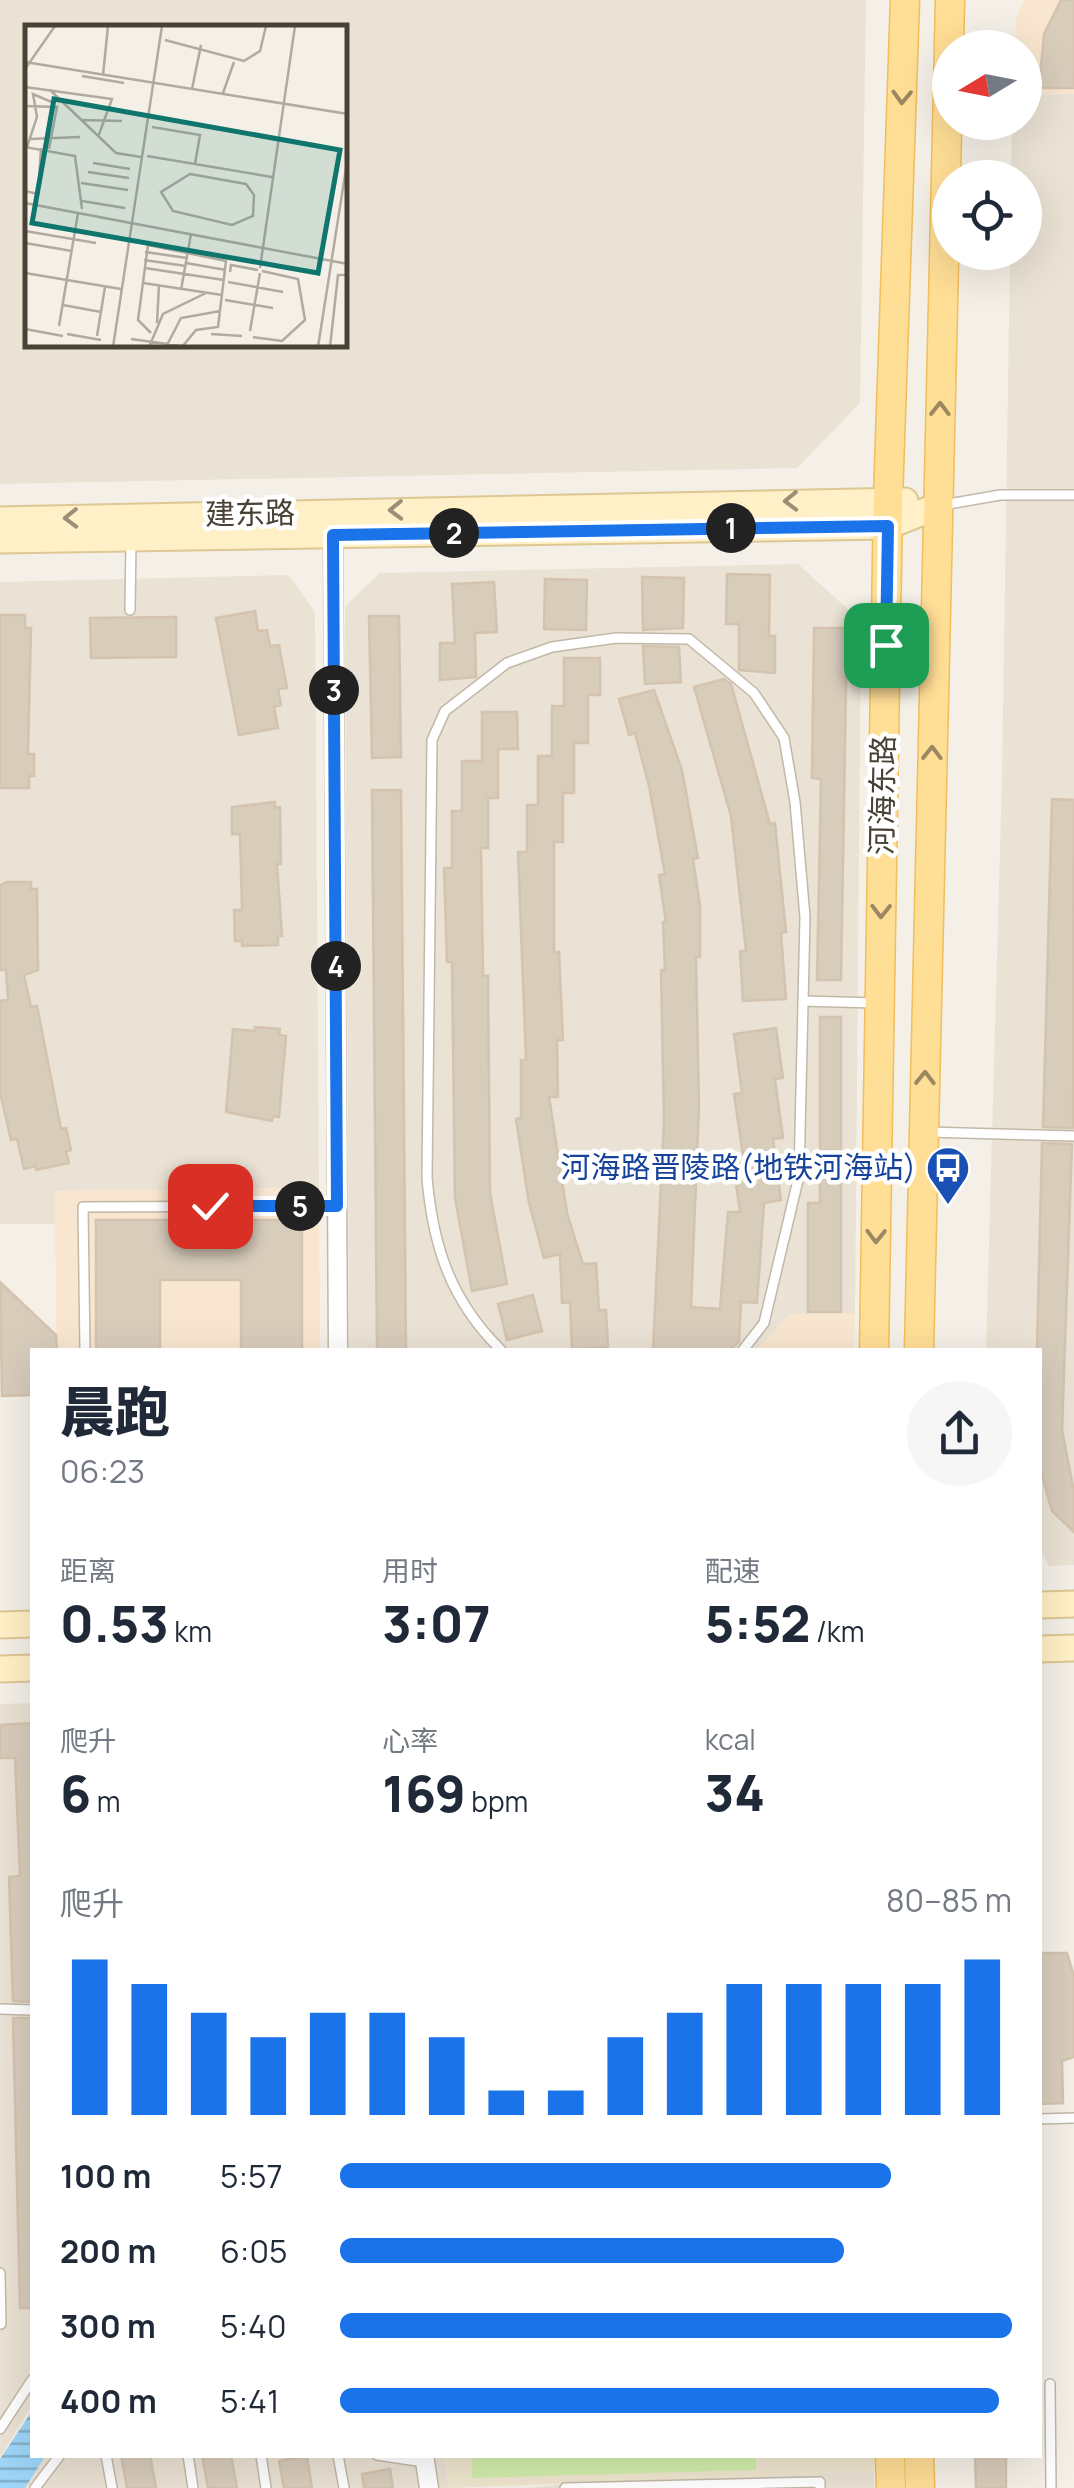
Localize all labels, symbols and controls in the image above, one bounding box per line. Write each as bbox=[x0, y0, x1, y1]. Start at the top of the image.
inset map bbox=[25, 25, 348, 348]
north arrow bbox=[932, 30, 1042, 140]
map controls bbox=[932, 30, 1042, 270]
one-way arrow bbox=[891, 90, 912, 106]
button: locate bbox=[932, 160, 1042, 270]
one-way arrow bbox=[929, 400, 951, 416]
street label: 建东路 bbox=[205, 491, 295, 534]
one-way arrow bbox=[782, 491, 798, 512]
one-way arrow bbox=[387, 500, 403, 521]
pin: 1 bbox=[706, 503, 756, 553]
one-way arrow bbox=[63, 508, 79, 529]
pin: 2 bbox=[429, 508, 479, 558]
text: 1 bbox=[725, 509, 737, 547]
text: 2 bbox=[446, 514, 462, 552]
pin bbox=[844, 603, 929, 688]
icon: arrive bbox=[859, 618, 914, 673]
pin: 3 bbox=[309, 665, 359, 715]
text: 3 bbox=[326, 671, 342, 709]
street label: 河海东路 bbox=[860, 735, 903, 855]
one-way arrow bbox=[921, 744, 943, 760]
one-way arrow bbox=[871, 904, 892, 920]
pin: 4 bbox=[311, 941, 361, 991]
text: 4 bbox=[327, 947, 345, 985]
one-way arrow bbox=[914, 1069, 935, 1085]
bus stop icon: 河海路晋陵路(地铁河海站) bbox=[925, 1145, 971, 1206]
place label: 河海路晋陵路(地铁河海站) bbox=[560, 1146, 916, 1187]
pin bbox=[168, 1164, 253, 1249]
icon: check bbox=[183, 1179, 238, 1234]
pin: 5 bbox=[275, 1181, 325, 1231]
text: 5 bbox=[292, 1187, 308, 1225]
one-way arrow bbox=[865, 1229, 886, 1245]
text: 晨跑 bbox=[60, 1373, 170, 1449]
button: share bbox=[907, 1381, 1012, 1486]
text: 06:23 bbox=[60, 1449, 145, 1493]
text: 距离 bbox=[60, 1551, 116, 1589]
text: 用时 bbox=[382, 1551, 438, 1589]
text: 配速 bbox=[705, 1551, 761, 1589]
text: 0.53 bbox=[60, 1589, 169, 1657]
text: 3:07 bbox=[382, 1589, 491, 1657]
text: 5:52 bbox=[705, 1589, 810, 1657]
text: km bbox=[169, 1612, 212, 1650]
text: /km bbox=[810, 1612, 864, 1650]
text: kcal bbox=[705, 1720, 756, 1758]
text: 爬升 bbox=[60, 1721, 116, 1759]
text: 心率 bbox=[382, 1721, 438, 1759]
text: 34 bbox=[705, 1758, 765, 1826]
text: 6 bbox=[60, 1759, 91, 1827]
text: 169 bbox=[382, 1759, 466, 1827]
text: m bbox=[91, 1782, 120, 1820]
text: bpm bbox=[466, 1782, 528, 1820]
text: 80–85 m bbox=[886, 1878, 1012, 1922]
text: 爬升 bbox=[60, 1881, 124, 1925]
text: 100 m bbox=[60, 2154, 151, 2198]
text: 5:57 bbox=[220, 2154, 283, 2198]
text: 200 m bbox=[60, 2229, 156, 2273]
text: 6:05 bbox=[220, 2229, 287, 2273]
text: 300 m bbox=[60, 2304, 156, 2348]
text: 5:40 bbox=[220, 2304, 286, 2348]
text: 400 m bbox=[60, 2379, 157, 2423]
text: 5:41 bbox=[220, 2379, 279, 2423]

